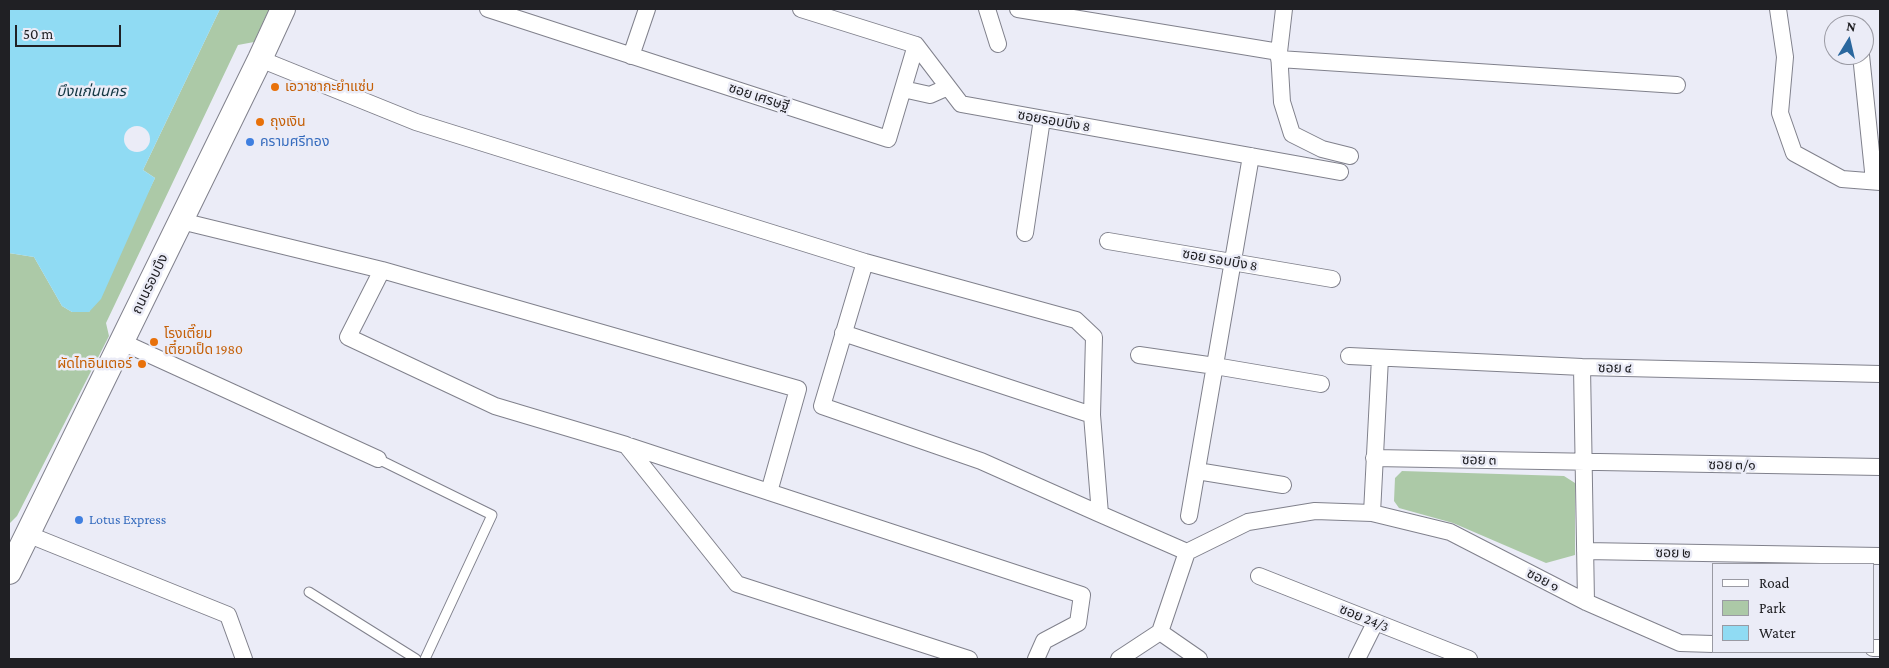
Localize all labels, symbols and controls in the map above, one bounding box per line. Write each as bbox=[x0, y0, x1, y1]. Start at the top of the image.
scale bar bbox=[18, 15, 124, 47]
north arrow bbox=[1824, 15, 1874, 65]
text: N bbox=[1845, 18, 1857, 35]
text: 50 m bbox=[23, 26, 53, 42]
place label: เอวาชากะยำแซ่บ bbox=[285, 79, 374, 95]
street label: ซอย เศรษฐี bbox=[726, 79, 792, 115]
marker: เอวาชากะยำแซ่บ bbox=[269, 81, 281, 93]
water label: บึงแก่นนคร bbox=[56, 82, 126, 100]
street label: ซอยรอบบึง 8 bbox=[1016, 106, 1092, 136]
place label: ถุงเงิน bbox=[270, 114, 306, 130]
marker: ถุงเงิน bbox=[254, 116, 266, 128]
place label: ครามศรีทอง bbox=[260, 134, 329, 150]
marker: ครามศรีทอง bbox=[244, 136, 256, 148]
street label: ซอย รอบบึง 8 bbox=[1181, 245, 1259, 275]
street label: ถนนรอบบึง bbox=[128, 251, 172, 317]
place label: โรงเตี๊ยม เตี๋ยวเป็ด 1980 bbox=[164, 326, 243, 358]
marker: โรงเตี๊ยม เตี๋ยวเป็ด 1980 bbox=[148, 336, 160, 348]
place label: ผัดไทอินเตอร์ bbox=[57, 356, 132, 372]
marker: ผัดไทอินเตอร์ bbox=[136, 358, 148, 370]
street label: ซอย ๔ bbox=[1598, 359, 1632, 377]
street label: ซอย ๓ bbox=[1462, 451, 1496, 469]
street label: ซอย ๓/๑ bbox=[1708, 456, 1756, 474]
place label: Lotus Express bbox=[89, 512, 166, 528]
marker: Lotus Express bbox=[73, 514, 85, 526]
street label: ซอย ๒ bbox=[1655, 544, 1691, 562]
legend bbox=[1712, 563, 1874, 653]
street label: ซอย ๑ bbox=[1524, 565, 1562, 595]
text: Road bbox=[1759, 575, 1789, 591]
text: Park bbox=[1759, 600, 1786, 616]
street label: ซอย 24/3 bbox=[1337, 601, 1391, 635]
text: Water bbox=[1759, 625, 1796, 641]

